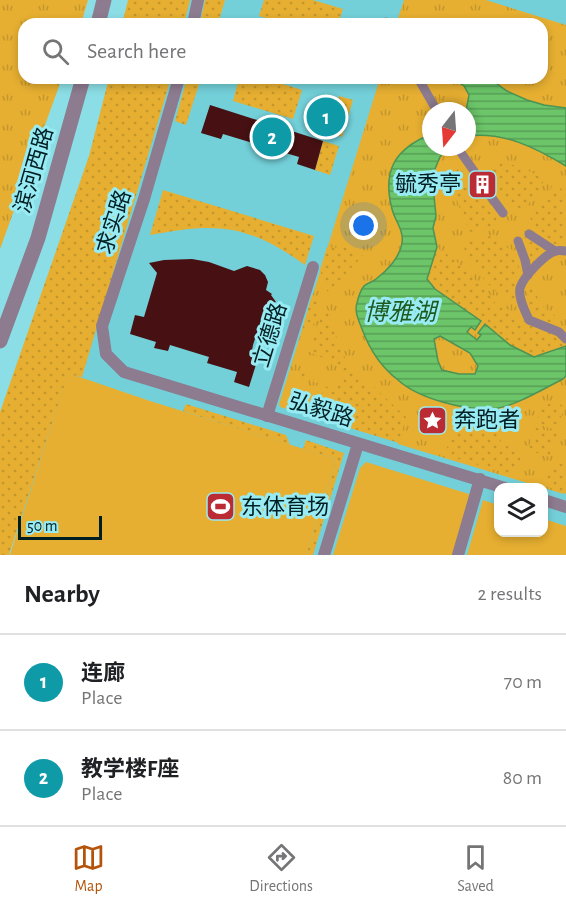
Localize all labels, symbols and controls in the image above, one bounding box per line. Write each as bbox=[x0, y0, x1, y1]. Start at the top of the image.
search box bbox=[18, 18, 548, 84]
icon: search bbox=[39, 35, 72, 68]
text: Search here bbox=[87, 40, 186, 62]
pin: 1 bbox=[306, 94, 346, 140]
north arrow bbox=[422, 102, 476, 156]
pin: 2 bbox=[252, 114, 292, 160]
street label: 滨河西路 bbox=[10, 124, 57, 215]
building icon: 毓秀亭 bbox=[466, 168, 498, 200]
place label: 毓秀亭 bbox=[395, 172, 461, 195]
street label: 求实路 bbox=[92, 187, 135, 257]
your location bbox=[349, 211, 378, 240]
water label: 博雅湖 bbox=[364, 299, 440, 325]
street label: 立德路 bbox=[249, 300, 290, 370]
street label: 弘毅路 bbox=[286, 389, 356, 430]
place icon: 奔跑者 bbox=[417, 404, 449, 436]
place label: 奔跑者 bbox=[454, 408, 520, 431]
map controls bbox=[494, 483, 548, 537]
button: layers bbox=[494, 483, 548, 537]
sports icon: 东体育场 bbox=[204, 491, 236, 523]
place label: 东体育场 bbox=[241, 495, 329, 518]
scale bar bbox=[18, 513, 102, 540]
text: 50 m bbox=[27, 518, 58, 534]
text: Nearby bbox=[24, 581, 100, 607]
text: 2 results bbox=[478, 584, 542, 604]
text: 连廊 bbox=[81, 662, 125, 684]
text: 1 bbox=[40, 672, 47, 692]
text: 70 m bbox=[504, 672, 542, 692]
text: Place bbox=[81, 688, 122, 708]
text: 教学楼F座 bbox=[81, 758, 179, 780]
text: 2 bbox=[39, 768, 48, 788]
text: 80 m bbox=[503, 768, 542, 788]
text: Place bbox=[81, 784, 122, 804]
tab: Map bbox=[72, 841, 105, 896]
tab: Directions bbox=[249, 841, 313, 896]
tab: Saved bbox=[457, 841, 494, 896]

